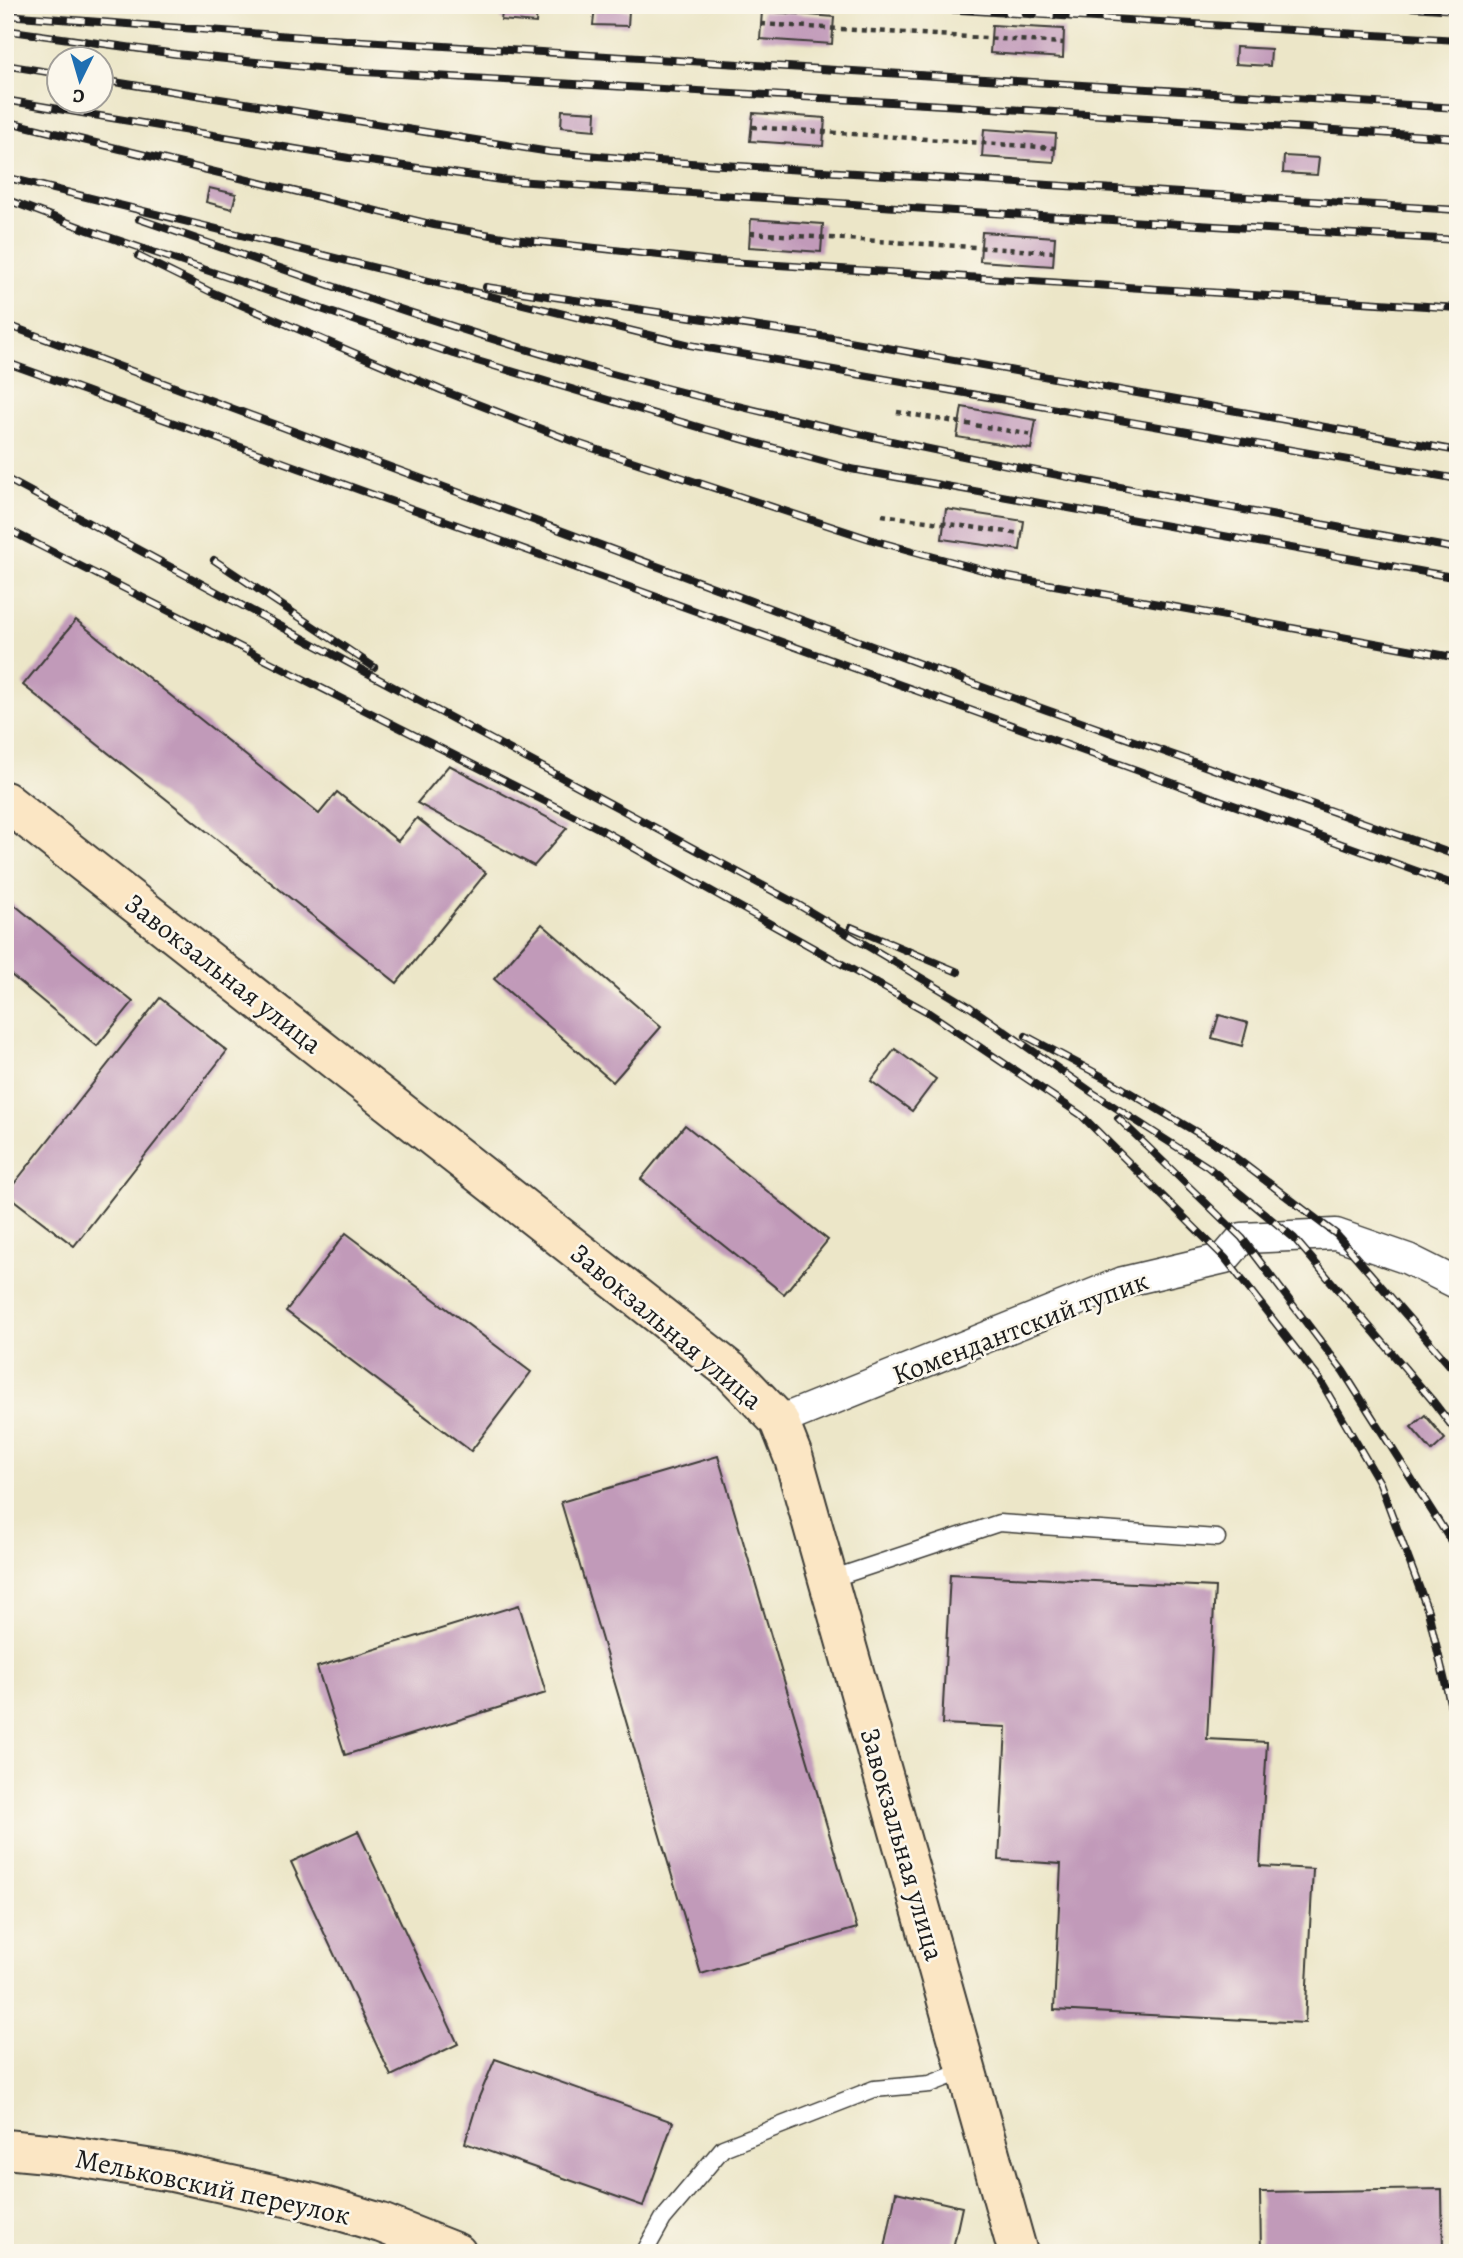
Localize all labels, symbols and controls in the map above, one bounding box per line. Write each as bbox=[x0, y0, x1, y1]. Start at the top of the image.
north arrow bbox=[46, 46, 116, 116]
text: С bbox=[72, 82, 86, 109]
street label: Завокзальная улица bbox=[117, 885, 330, 1063]
street label: Завокзальная улица bbox=[562, 1235, 771, 1419]
street label: Комендантский тупик bbox=[887, 1262, 1154, 1394]
street label: Завокзальная улица bbox=[851, 1723, 953, 1965]
street label: Мельковский переулок bbox=[72, 2139, 354, 2235]

